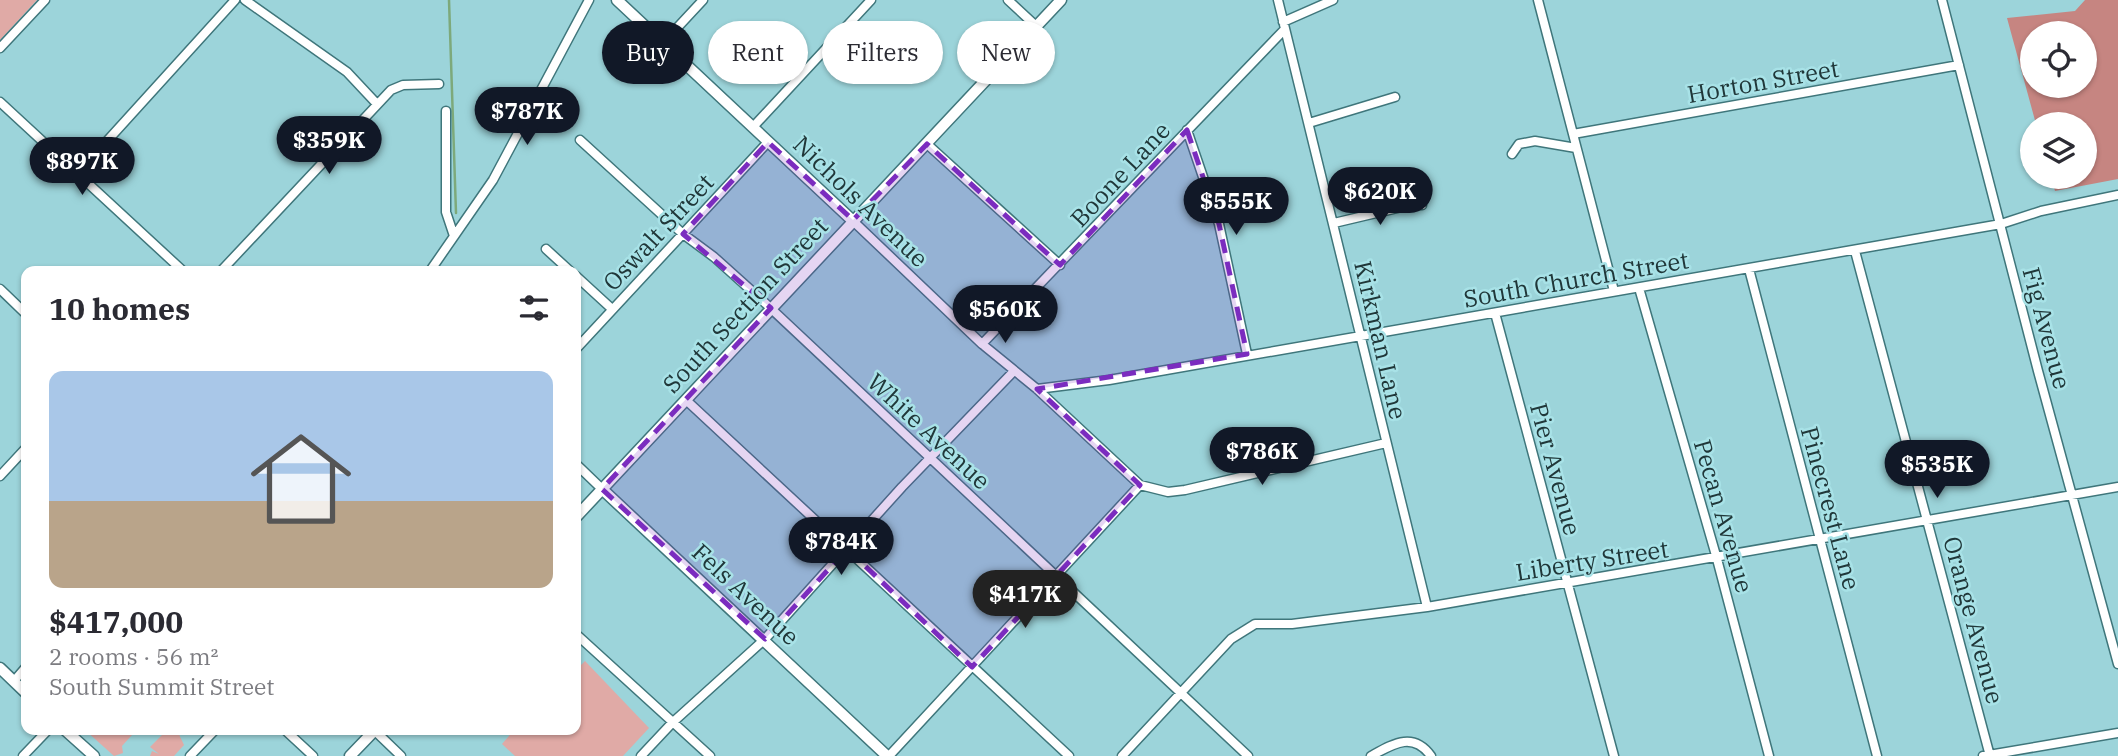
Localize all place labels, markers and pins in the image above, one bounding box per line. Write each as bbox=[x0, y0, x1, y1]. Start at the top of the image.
pin: $787K bbox=[478, 88, 576, 147]
pin: $359K bbox=[280, 116, 378, 176]
pin: $897K bbox=[33, 138, 131, 197]
pin: $620K bbox=[1331, 168, 1429, 227]
pin: $555K bbox=[1187, 177, 1285, 237]
pin: $560K bbox=[956, 286, 1054, 345]
pin: $786K bbox=[1213, 428, 1311, 487]
pin: $535K bbox=[1888, 440, 1986, 500]
pin: $784K bbox=[792, 518, 890, 577]
pin: $417K bbox=[976, 570, 1074, 630]

